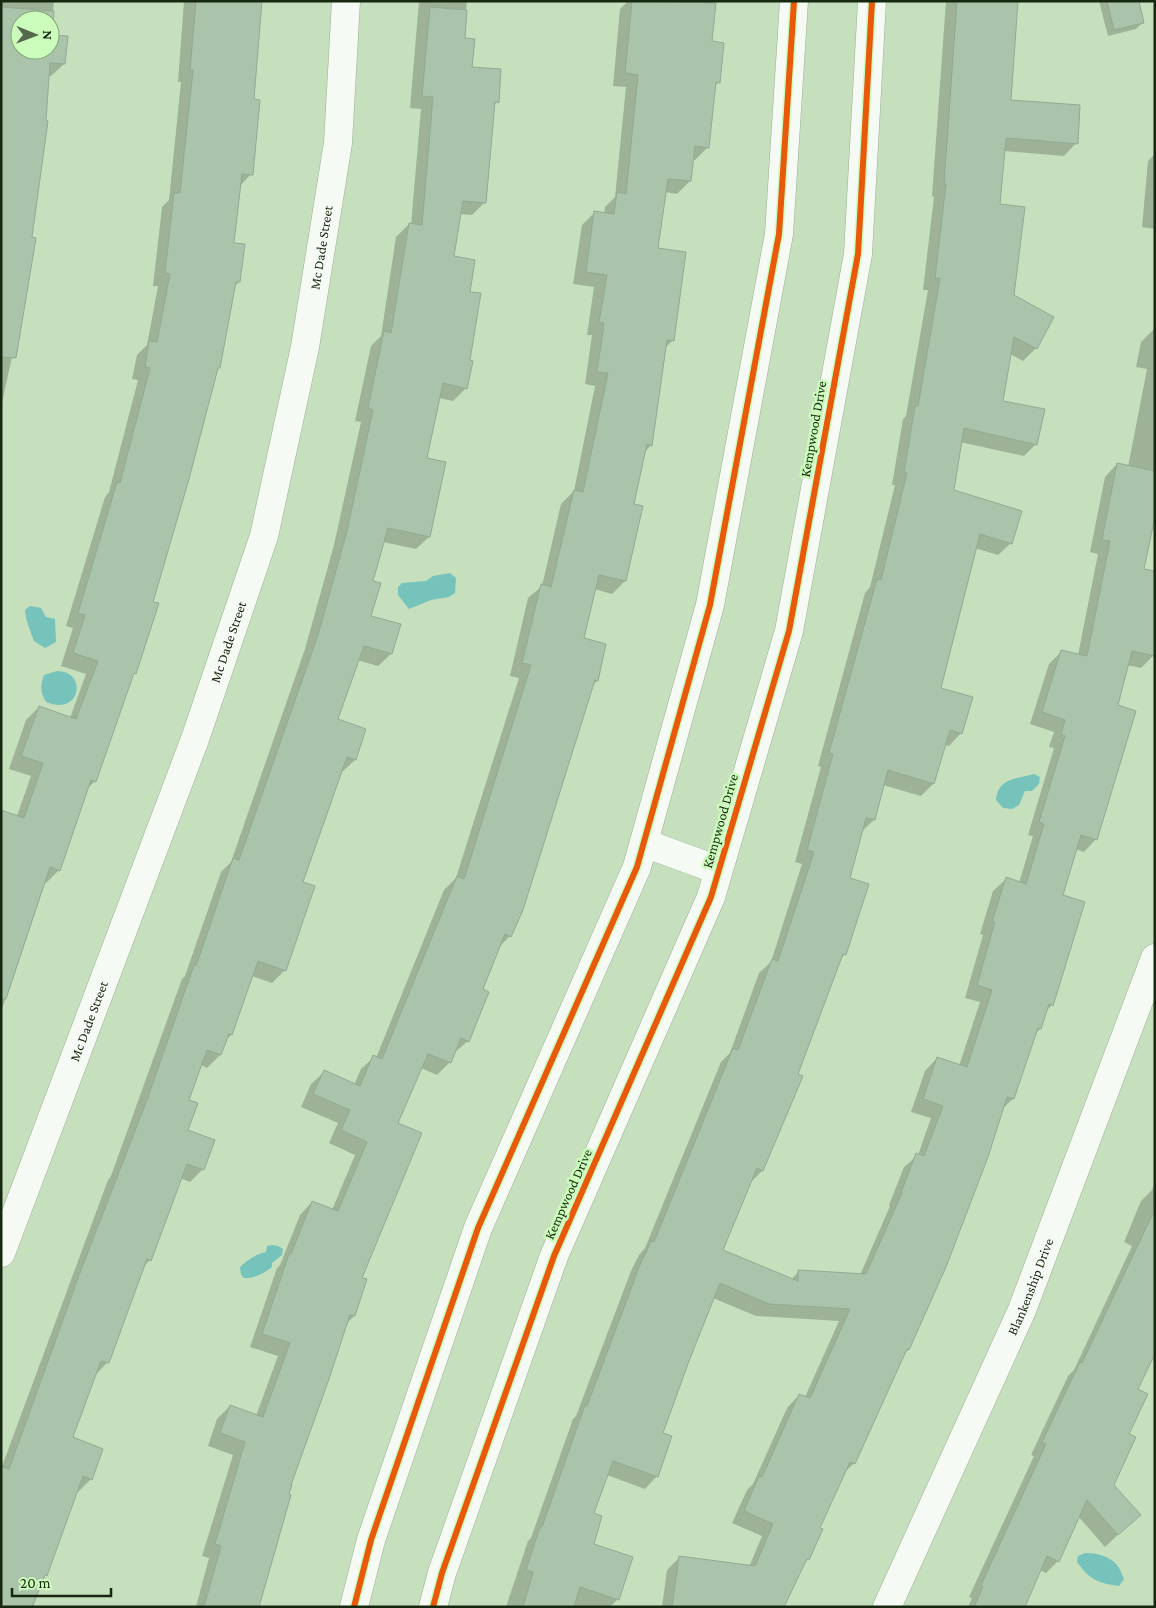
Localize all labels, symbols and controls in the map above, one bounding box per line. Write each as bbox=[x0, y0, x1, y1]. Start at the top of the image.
north arrow bbox=[10, 10, 60, 60]
text: N bbox=[40, 30, 56, 41]
street label: Mc Dade Street bbox=[306, 204, 336, 291]
street label: Kempwood Drive bbox=[797, 380, 829, 478]
street label: Mc Dade Street bbox=[207, 599, 249, 685]
street label: Kempwood Drive bbox=[699, 772, 741, 870]
street label: Mc Dade Street bbox=[66, 978, 111, 1064]
street label: Kempwood Drive bbox=[541, 1146, 595, 1242]
street label: Blankenship Drive bbox=[1004, 1236, 1056, 1338]
scale bar bbox=[12, 1566, 111, 1598]
text: 20 m bbox=[20, 1575, 51, 1591]

